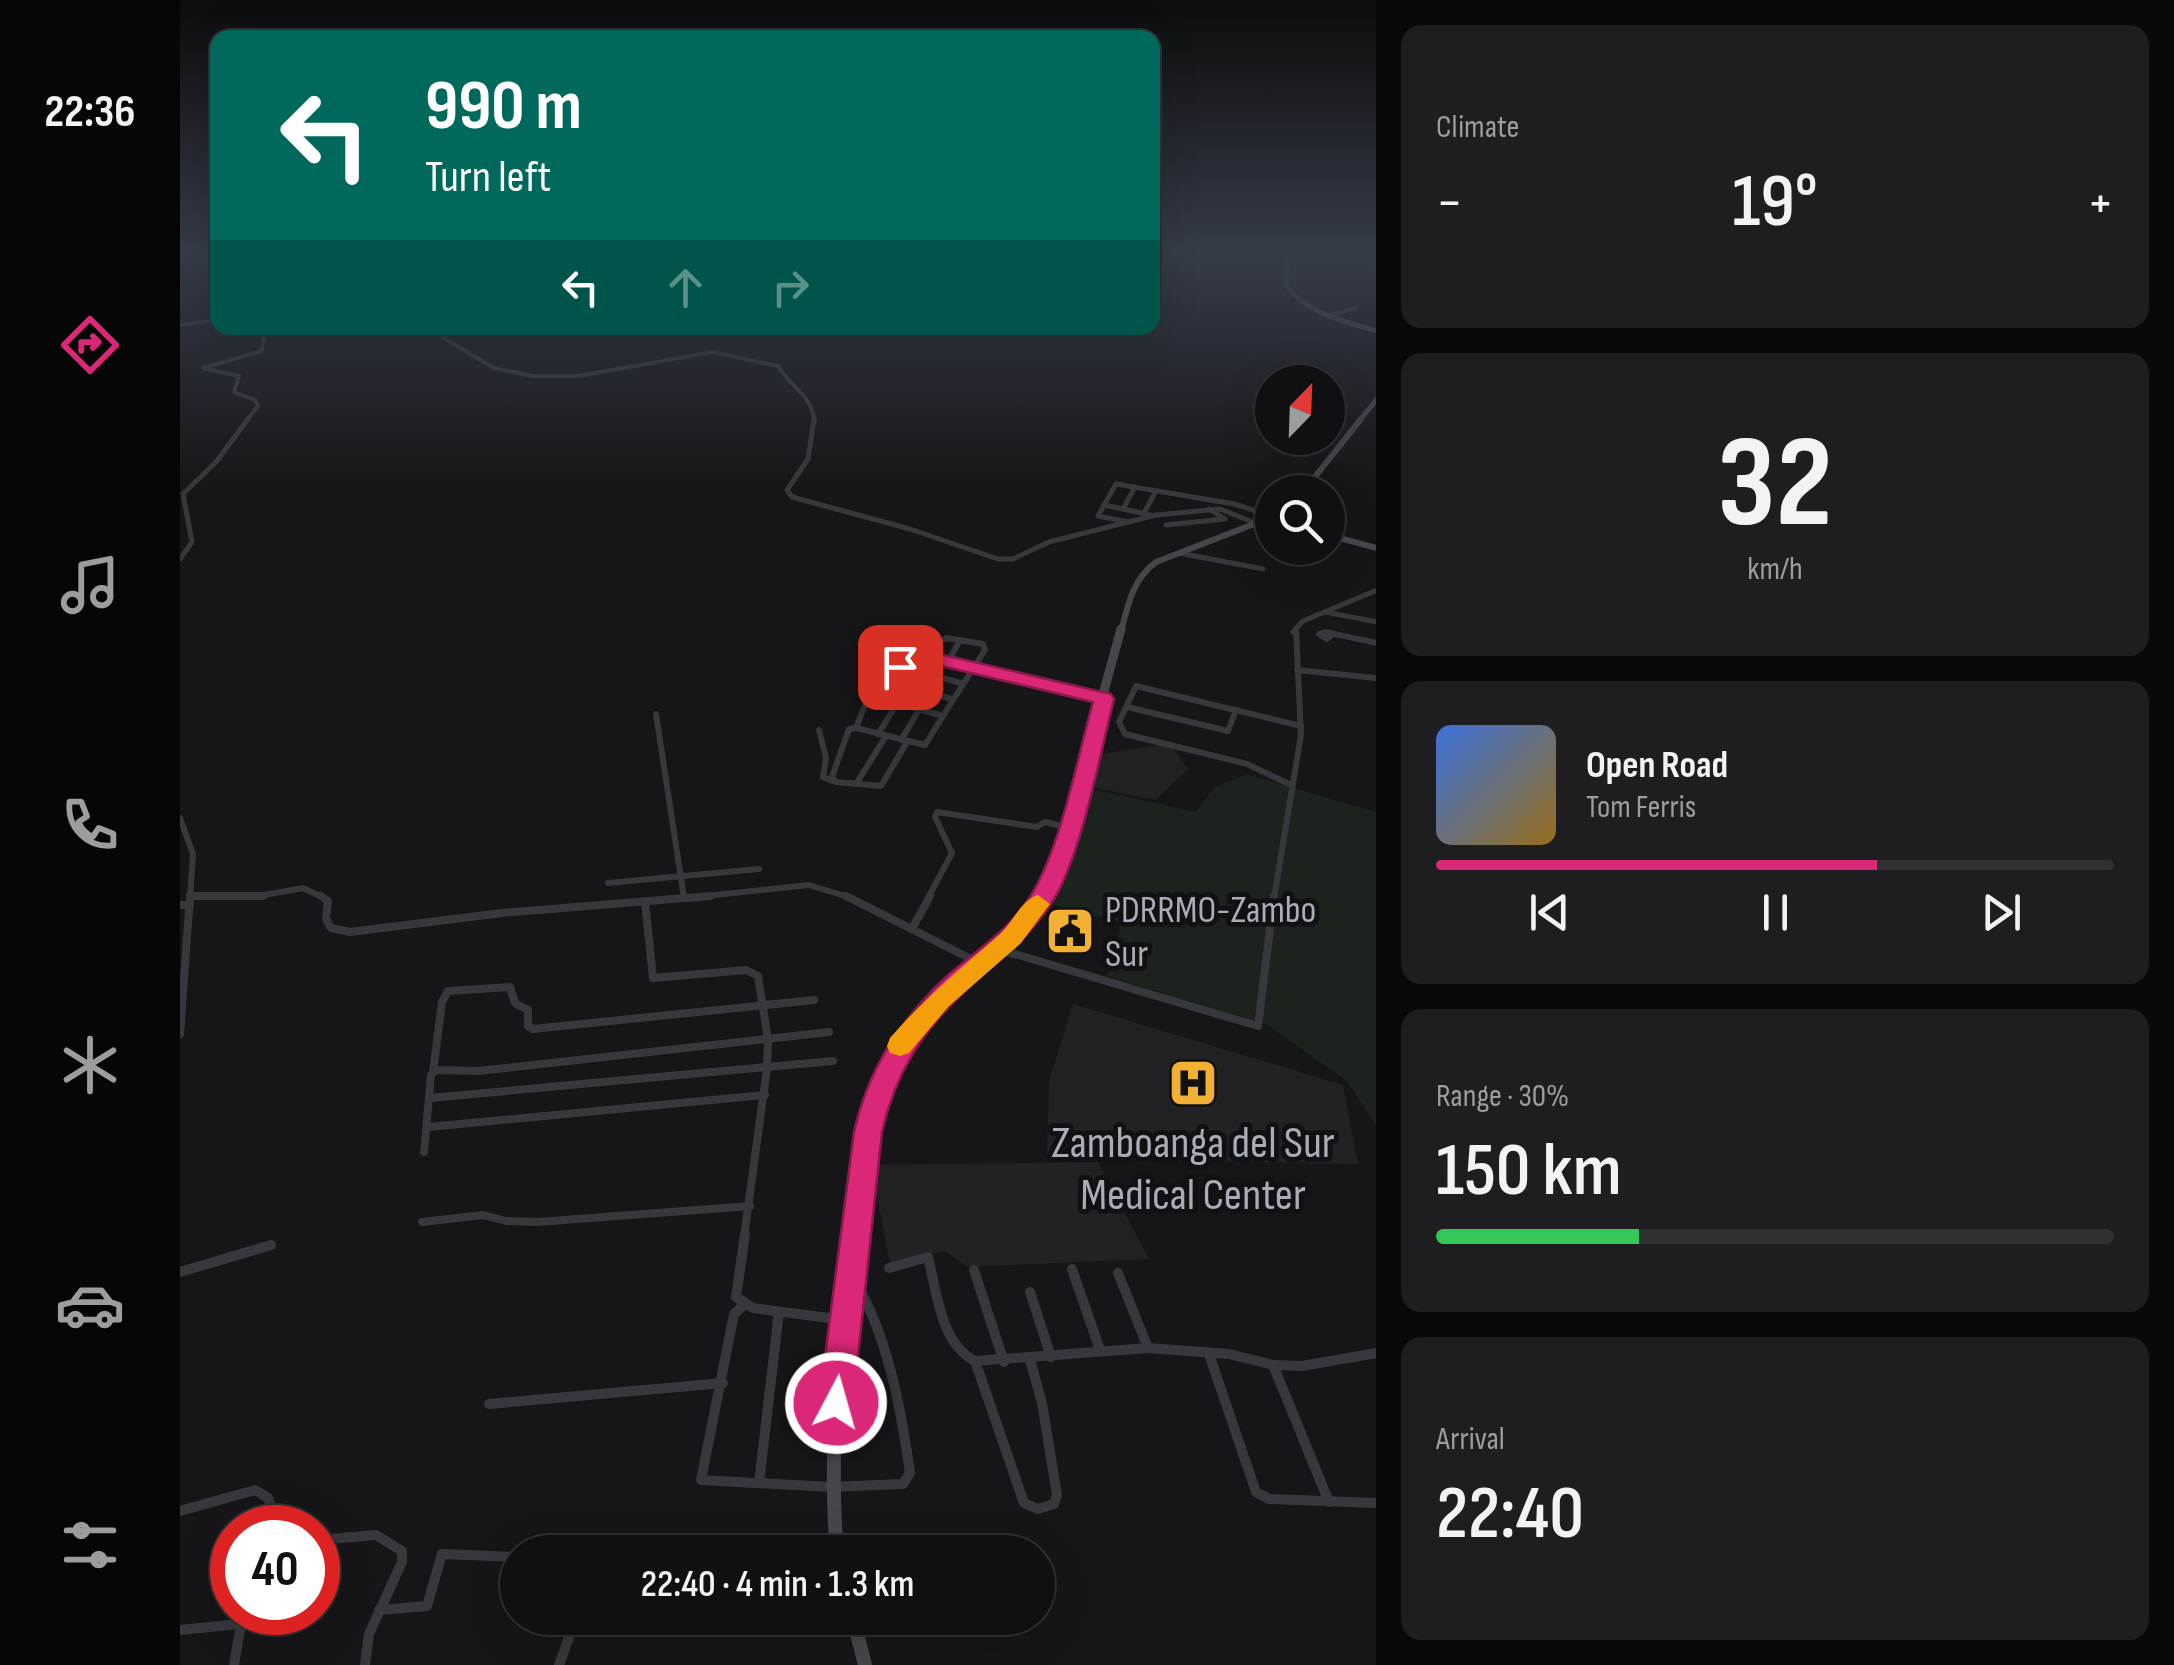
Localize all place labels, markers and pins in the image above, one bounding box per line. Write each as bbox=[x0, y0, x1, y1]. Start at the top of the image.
pin bbox=[858, 625, 943, 710]
place label: PDRRMO-Zambo Sur bbox=[1105, 888, 1316, 977]
public building icon: PDRRMO-Zambo Sur bbox=[1044, 905, 1096, 957]
hospital icon: Zamboanga del Sur Medical Center bbox=[1167, 1057, 1219, 1109]
place label: Zamboanga del Sur Medical Center bbox=[1051, 1116, 1335, 1223]

